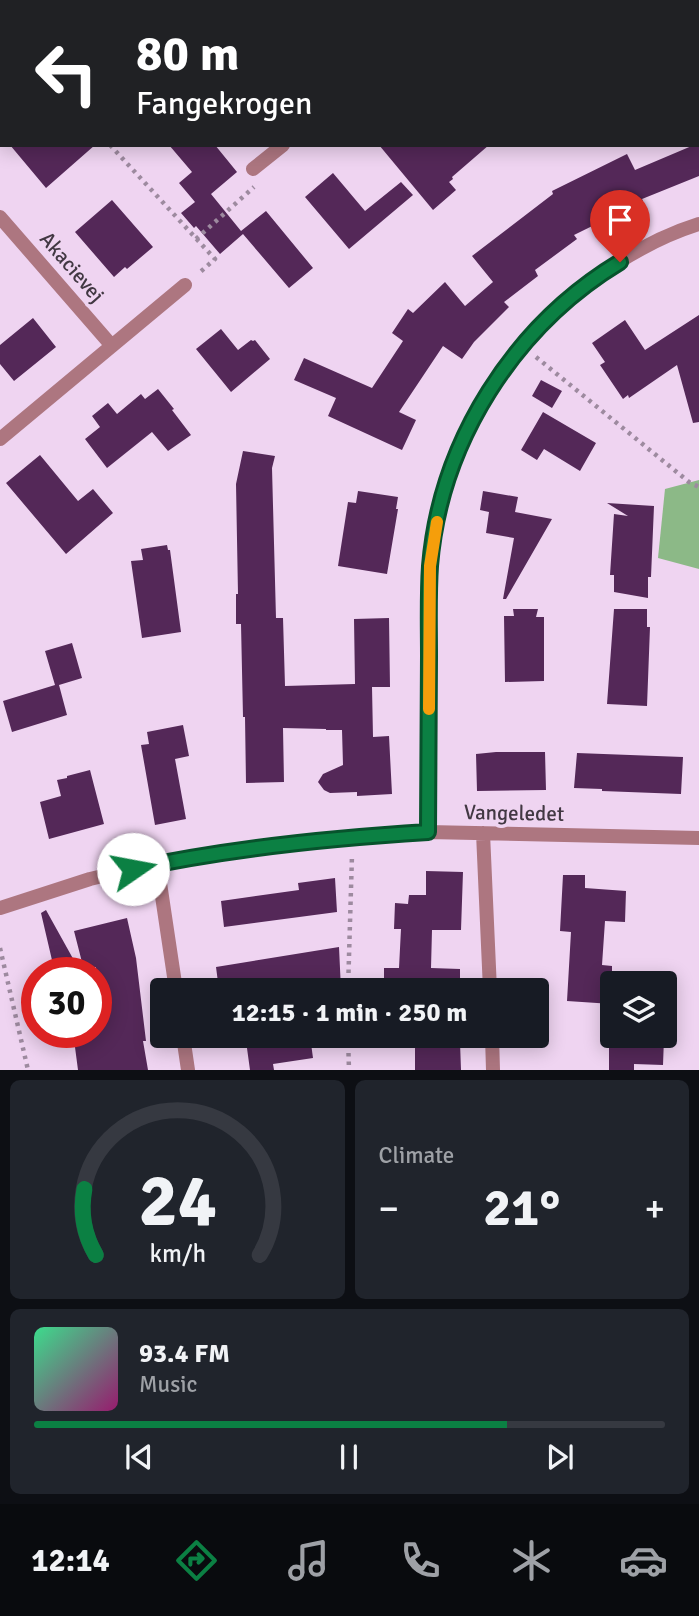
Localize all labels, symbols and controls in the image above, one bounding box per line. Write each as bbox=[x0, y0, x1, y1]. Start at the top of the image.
text: 80 m bbox=[136, 24, 239, 84]
icon: left bbox=[21, 28, 112, 119]
text: Fangekrogen bbox=[136, 84, 312, 123]
pin bbox=[590, 190, 650, 262]
icon: arrive bbox=[601, 201, 639, 239]
street label: Akacievej bbox=[34, 226, 110, 308]
street label: Vangeledet bbox=[464, 799, 564, 827]
position arrow bbox=[96, 832, 170, 906]
speed limit sign: 30 bbox=[21, 957, 112, 1048]
map controls bbox=[600, 971, 677, 1048]
button: layers bbox=[600, 971, 677, 1048]
text: 12:15 · 1 min · 250 m bbox=[232, 997, 467, 1029]
text: Climate bbox=[379, 1141, 454, 1170]
text: 24 bbox=[138, 1158, 217, 1247]
text: 21° bbox=[483, 1176, 560, 1240]
text: − bbox=[379, 1185, 399, 1232]
text: + bbox=[644, 1185, 665, 1232]
text: km/h bbox=[149, 1238, 206, 1269]
text: 93.4 FM bbox=[139, 1338, 230, 1370]
text: Music bbox=[139, 1370, 197, 1399]
icon: previous bbox=[120, 1438, 158, 1476]
icon: pause bbox=[330, 1438, 368, 1476]
icon: next bbox=[541, 1438, 579, 1476]
icon: directions bbox=[172, 1536, 221, 1585]
icon: music bbox=[284, 1536, 333, 1585]
icon: phone bbox=[396, 1536, 445, 1585]
icon: climate bbox=[507, 1536, 556, 1585]
icon: car bbox=[619, 1536, 668, 1585]
text: 12:14 bbox=[31, 1541, 110, 1580]

